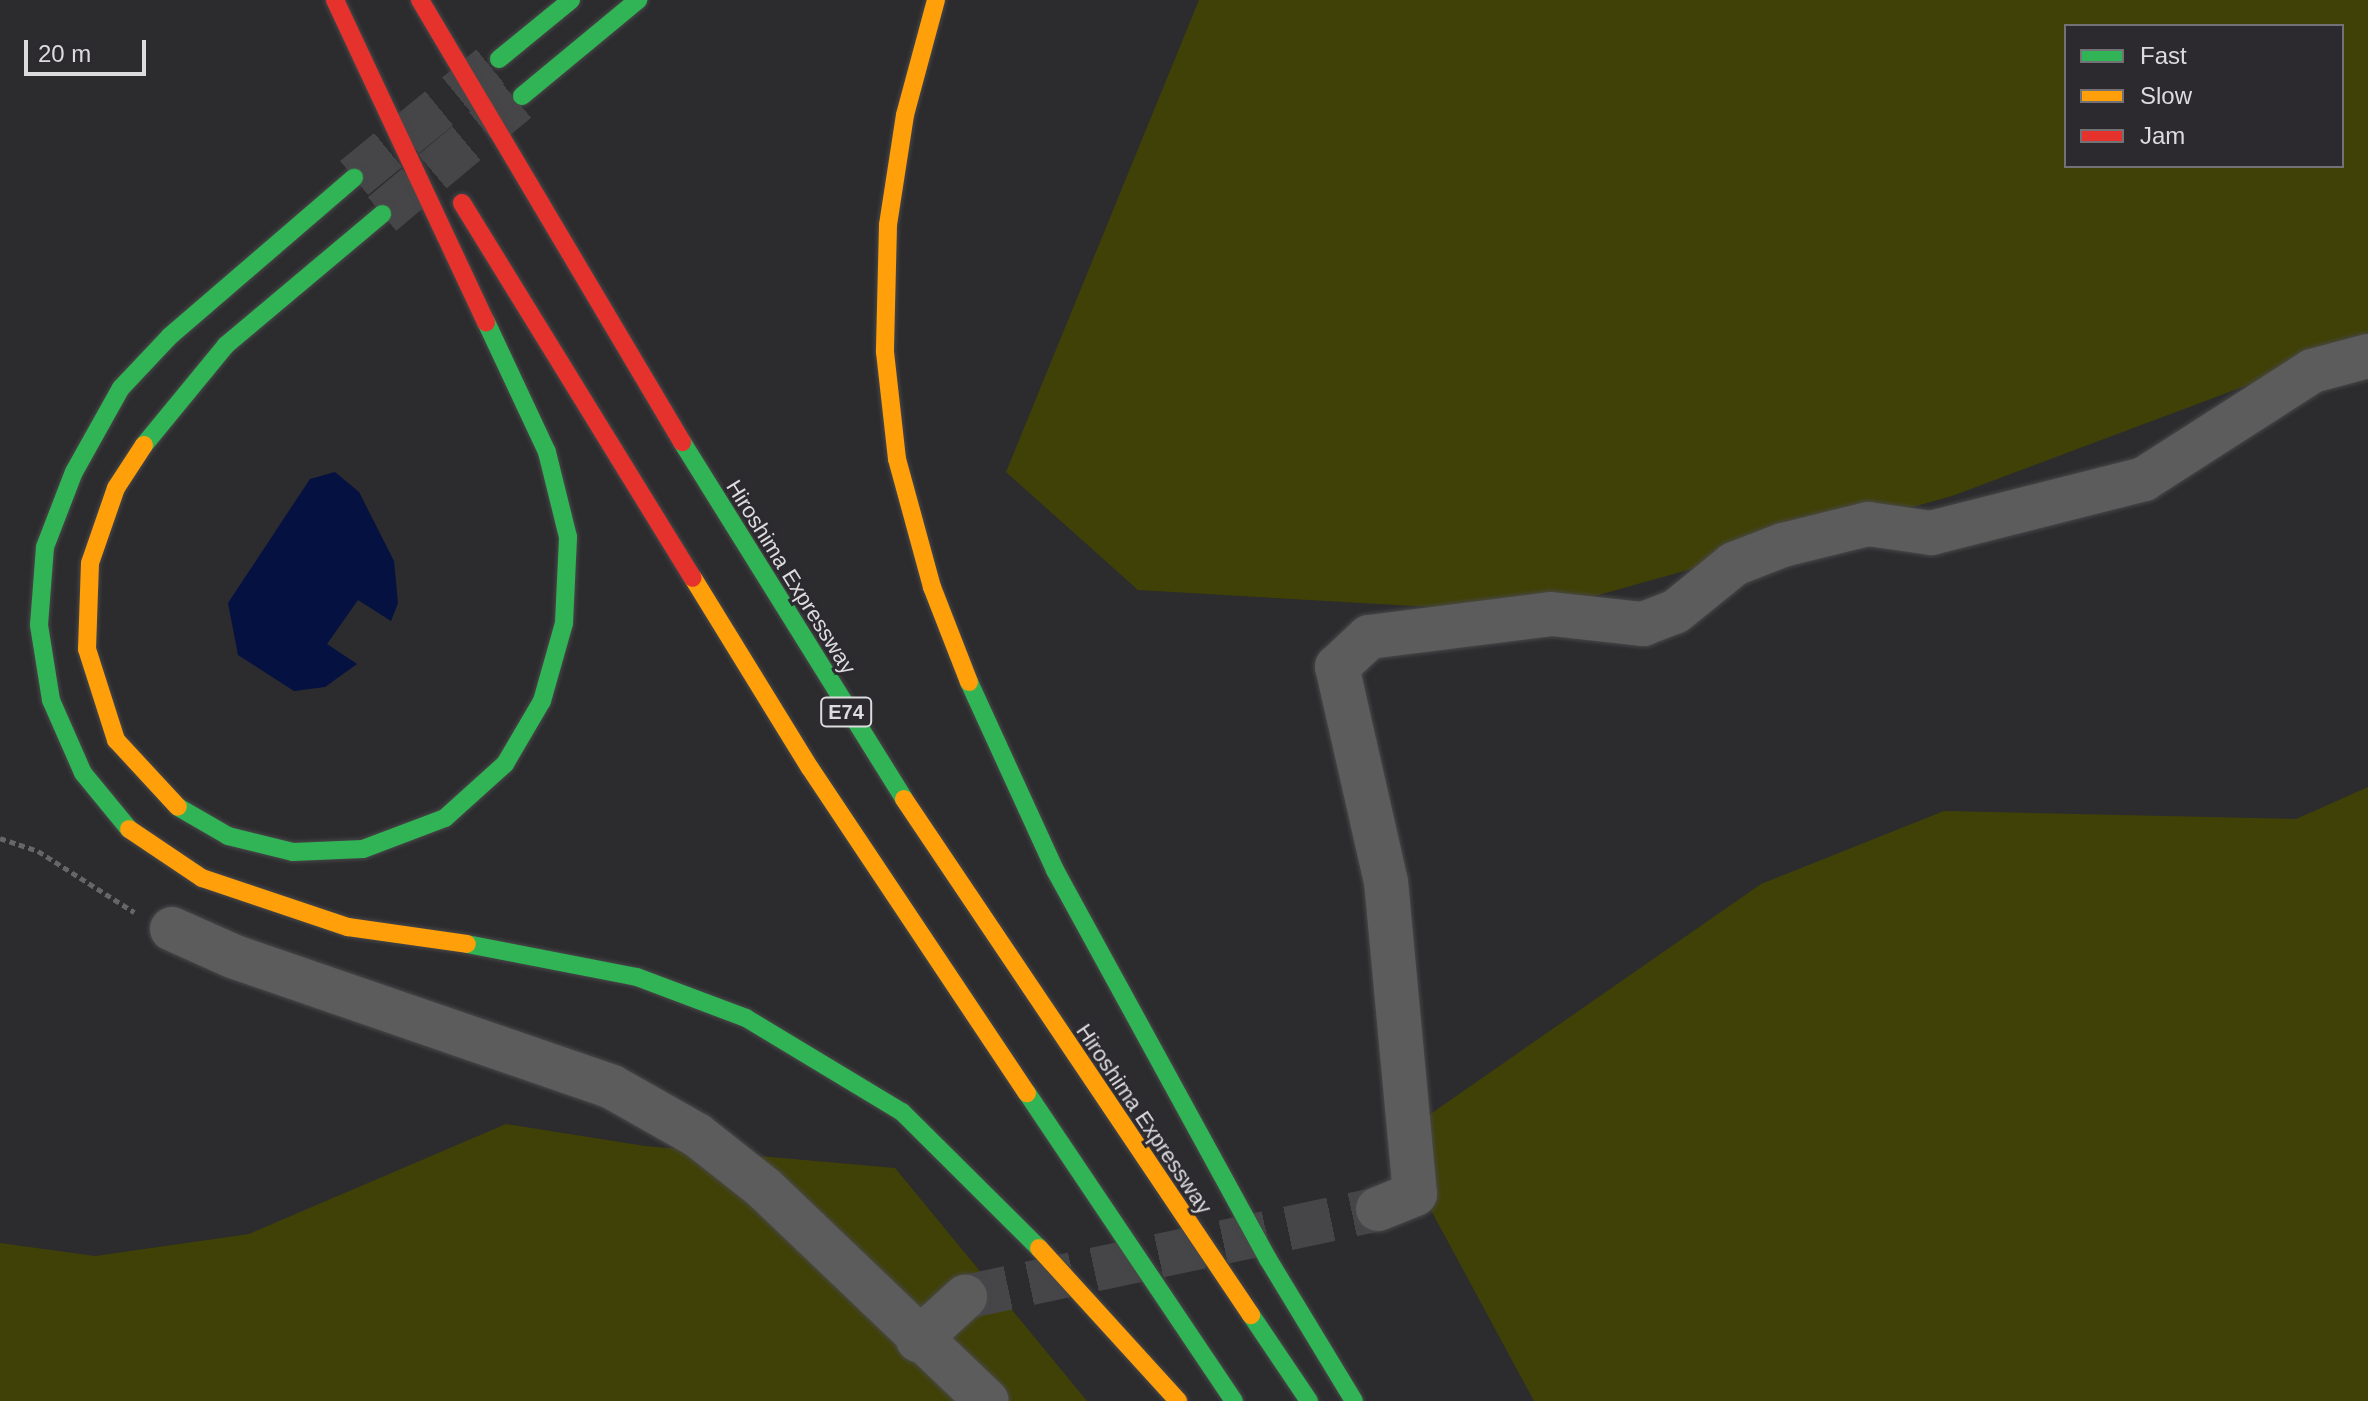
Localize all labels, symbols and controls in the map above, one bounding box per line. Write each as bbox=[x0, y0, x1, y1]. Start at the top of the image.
scale bar bbox=[28, 24, 150, 74]
legend bbox=[2064, 24, 2344, 168]
text: 20 m bbox=[38, 40, 91, 67]
text: Fast bbox=[2140, 42, 2187, 69]
text: Slow bbox=[2140, 82, 2192, 109]
text: Jam bbox=[2140, 122, 2185, 149]
street label: Hiroshima Expressway bbox=[721, 475, 861, 679]
road number: E74 bbox=[820, 696, 872, 728]
street label: Hiroshima Expressway bbox=[1071, 1019, 1217, 1219]

